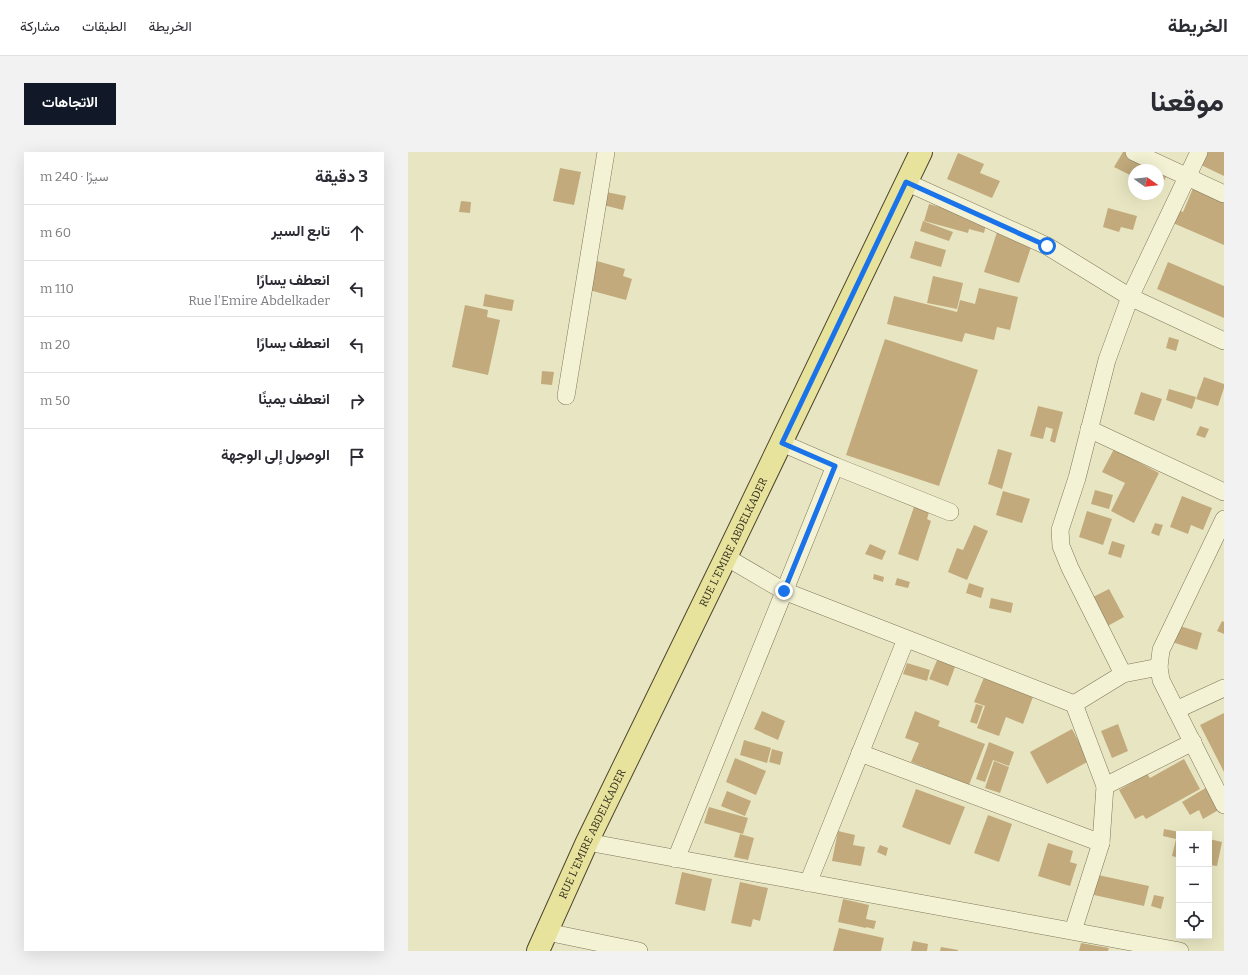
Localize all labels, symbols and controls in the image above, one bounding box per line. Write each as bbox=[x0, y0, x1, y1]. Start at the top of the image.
text: الخريطة bbox=[1168, 14, 1228, 37]
text: مشاركة bbox=[20, 18, 60, 35]
text: الطبقات bbox=[82, 18, 126, 35]
text: الخريطة bbox=[148, 18, 192, 35]
button: الاتجاهات bbox=[24, 83, 116, 125]
text: موقعنا bbox=[1150, 85, 1224, 118]
north arrow bbox=[1128, 164, 1164, 200]
text: 3 دقيقة bbox=[315, 166, 368, 187]
text: سيرًا · 240 m bbox=[40, 169, 109, 184]
text: تابع السير bbox=[271, 222, 330, 240]
icon: ahead bbox=[346, 222, 368, 244]
text: 60 m bbox=[40, 225, 71, 240]
route start bbox=[1038, 237, 1056, 255]
text: انعطف يسارًا bbox=[256, 271, 330, 289]
icon: left bbox=[346, 278, 368, 300]
text: 110 m bbox=[40, 281, 74, 296]
text: Rue l'Emire Abdelkader bbox=[188, 293, 330, 308]
text: انعطف يسارًا bbox=[256, 334, 330, 352]
icon: left bbox=[346, 334, 368, 356]
text: 20 m bbox=[40, 337, 70, 352]
text: انعطف يمينًا bbox=[258, 390, 330, 408]
icon: right bbox=[346, 390, 368, 412]
text: 50 m bbox=[40, 393, 70, 408]
text: الوصول إلى الوجهة bbox=[221, 446, 330, 464]
icon: arrive bbox=[346, 446, 368, 468]
street label: RUE L'EMIRE ABDELKADER bbox=[697, 475, 771, 609]
route end bbox=[775, 582, 793, 600]
street label: RUE L'EMIRE ABDELKADER bbox=[556, 766, 629, 901]
map controls bbox=[1176, 831, 1212, 939]
button: + bbox=[1176, 831, 1212, 867]
button: − bbox=[1176, 867, 1212, 903]
button: locate bbox=[1176, 903, 1212, 939]

